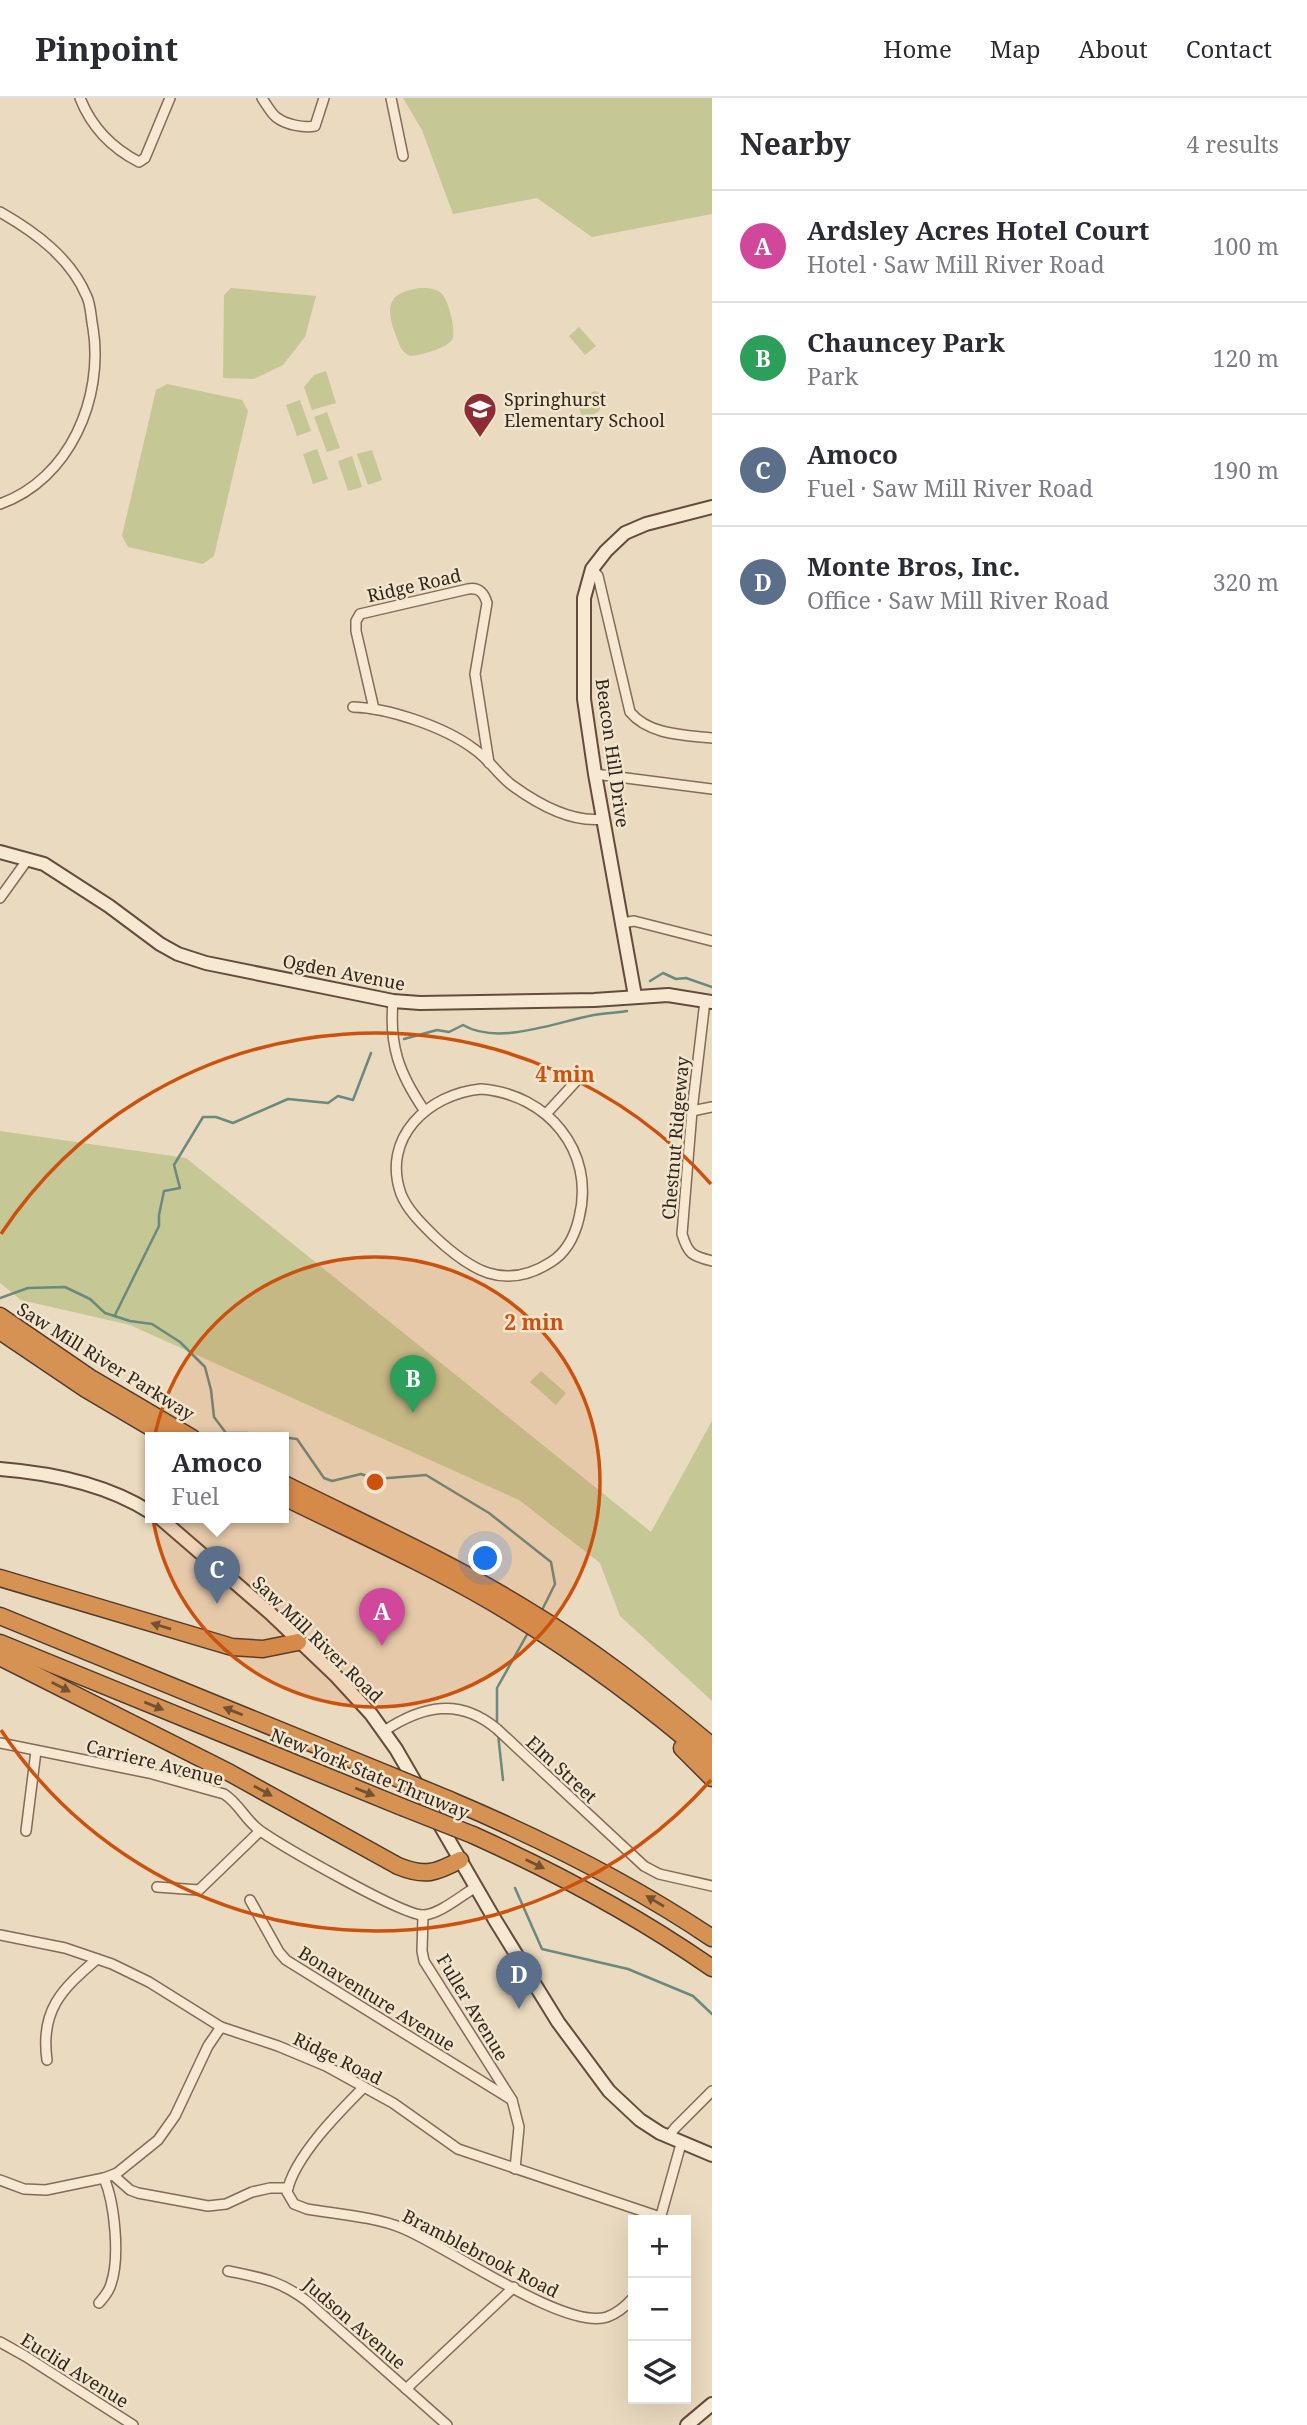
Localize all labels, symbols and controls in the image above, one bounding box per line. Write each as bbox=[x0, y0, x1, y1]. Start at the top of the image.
text: Pinpoint bbox=[35, 26, 178, 71]
text: Home bbox=[883, 32, 952, 65]
text: Map bbox=[990, 32, 1041, 65]
text: About bbox=[1079, 32, 1148, 65]
text: Contact bbox=[1186, 32, 1272, 65]
text: Nearby bbox=[740, 123, 851, 164]
text: 4 results bbox=[1186, 128, 1279, 160]
text: Ardsley Acres Hotel Court bbox=[807, 212, 1149, 248]
text: A bbox=[754, 230, 772, 262]
text: 100 m bbox=[1213, 230, 1279, 262]
text: Hotel · Saw Mill River Road bbox=[807, 248, 1105, 280]
text: Chauncey Park bbox=[807, 324, 1005, 360]
text: B bbox=[755, 342, 771, 374]
text: 120 m bbox=[1213, 342, 1279, 374]
text: Park bbox=[807, 360, 858, 392]
place label: Springhurst Elementary School bbox=[504, 387, 665, 432]
school or university icon: Springhurst Elementary School bbox=[461, 390, 499, 439]
text: Amoco bbox=[807, 436, 898, 472]
text: C bbox=[755, 454, 771, 486]
text: 190 m bbox=[1213, 454, 1279, 486]
text: Fuel · Saw Mill River Road bbox=[807, 472, 1093, 504]
text: Monte Bros, Inc. bbox=[807, 548, 1020, 584]
street label: Ridge Road bbox=[365, 563, 463, 607]
text: D bbox=[754, 566, 772, 598]
text: 320 m bbox=[1213, 566, 1279, 598]
text: Office · Saw Mill River Road bbox=[807, 584, 1109, 616]
street label: Beacon Hill Drive bbox=[591, 677, 635, 829]
street label: Ogden Avenue bbox=[281, 948, 407, 996]
street label: Chestnut Ridgeway bbox=[656, 1054, 694, 1221]
text: 4 min bbox=[535, 1060, 595, 1088]
street label: Saw Mill River Parkway bbox=[13, 1297, 200, 1426]
text: 2 min bbox=[504, 1308, 564, 1336]
pin: B bbox=[390, 1355, 436, 1413]
popup bbox=[145, 1432, 289, 1523]
text: Amoco bbox=[172, 1444, 262, 1480]
centre of rings bbox=[363, 1470, 387, 1494]
text: Fuel bbox=[172, 1480, 219, 1512]
your location bbox=[468, 1541, 502, 1575]
pin: C bbox=[194, 1546, 240, 1604]
street label: Saw Mill River Road bbox=[248, 1570, 388, 1708]
pin: A bbox=[359, 1588, 405, 1646]
one-way arrow bbox=[150, 1621, 171, 1631]
one-way arrow bbox=[51, 1681, 71, 1692]
one-way arrow bbox=[144, 1700, 165, 1711]
one-way arrow bbox=[222, 1706, 243, 1717]
street label: New York State Thruway bbox=[267, 1722, 474, 1824]
street label: Elm Street bbox=[521, 1730, 603, 1808]
street label: Carriere Avenue bbox=[84, 1733, 226, 1791]
one-way arrow bbox=[254, 1785, 273, 1797]
one-way arrow bbox=[354, 1786, 375, 1797]
one-way arrow bbox=[525, 1858, 545, 1870]
one-way arrow bbox=[645, 1895, 664, 1907]
street label: Bonaventure Avenue bbox=[294, 1940, 460, 2056]
street label: Fuller Avenue bbox=[432, 1949, 514, 2065]
pin: D bbox=[496, 1951, 542, 2009]
street label: Ridge Road bbox=[290, 2026, 386, 2090]
street label: Bramblebrook Road bbox=[399, 2203, 563, 2303]
map controls bbox=[628, 2215, 691, 2404]
button: + bbox=[628, 2215, 691, 2278]
street label: Judson Avenue bbox=[298, 2271, 411, 2374]
button: − bbox=[628, 2278, 691, 2341]
street label: Euclid Avenue bbox=[17, 2327, 133, 2413]
button: layers bbox=[628, 2341, 691, 2404]

